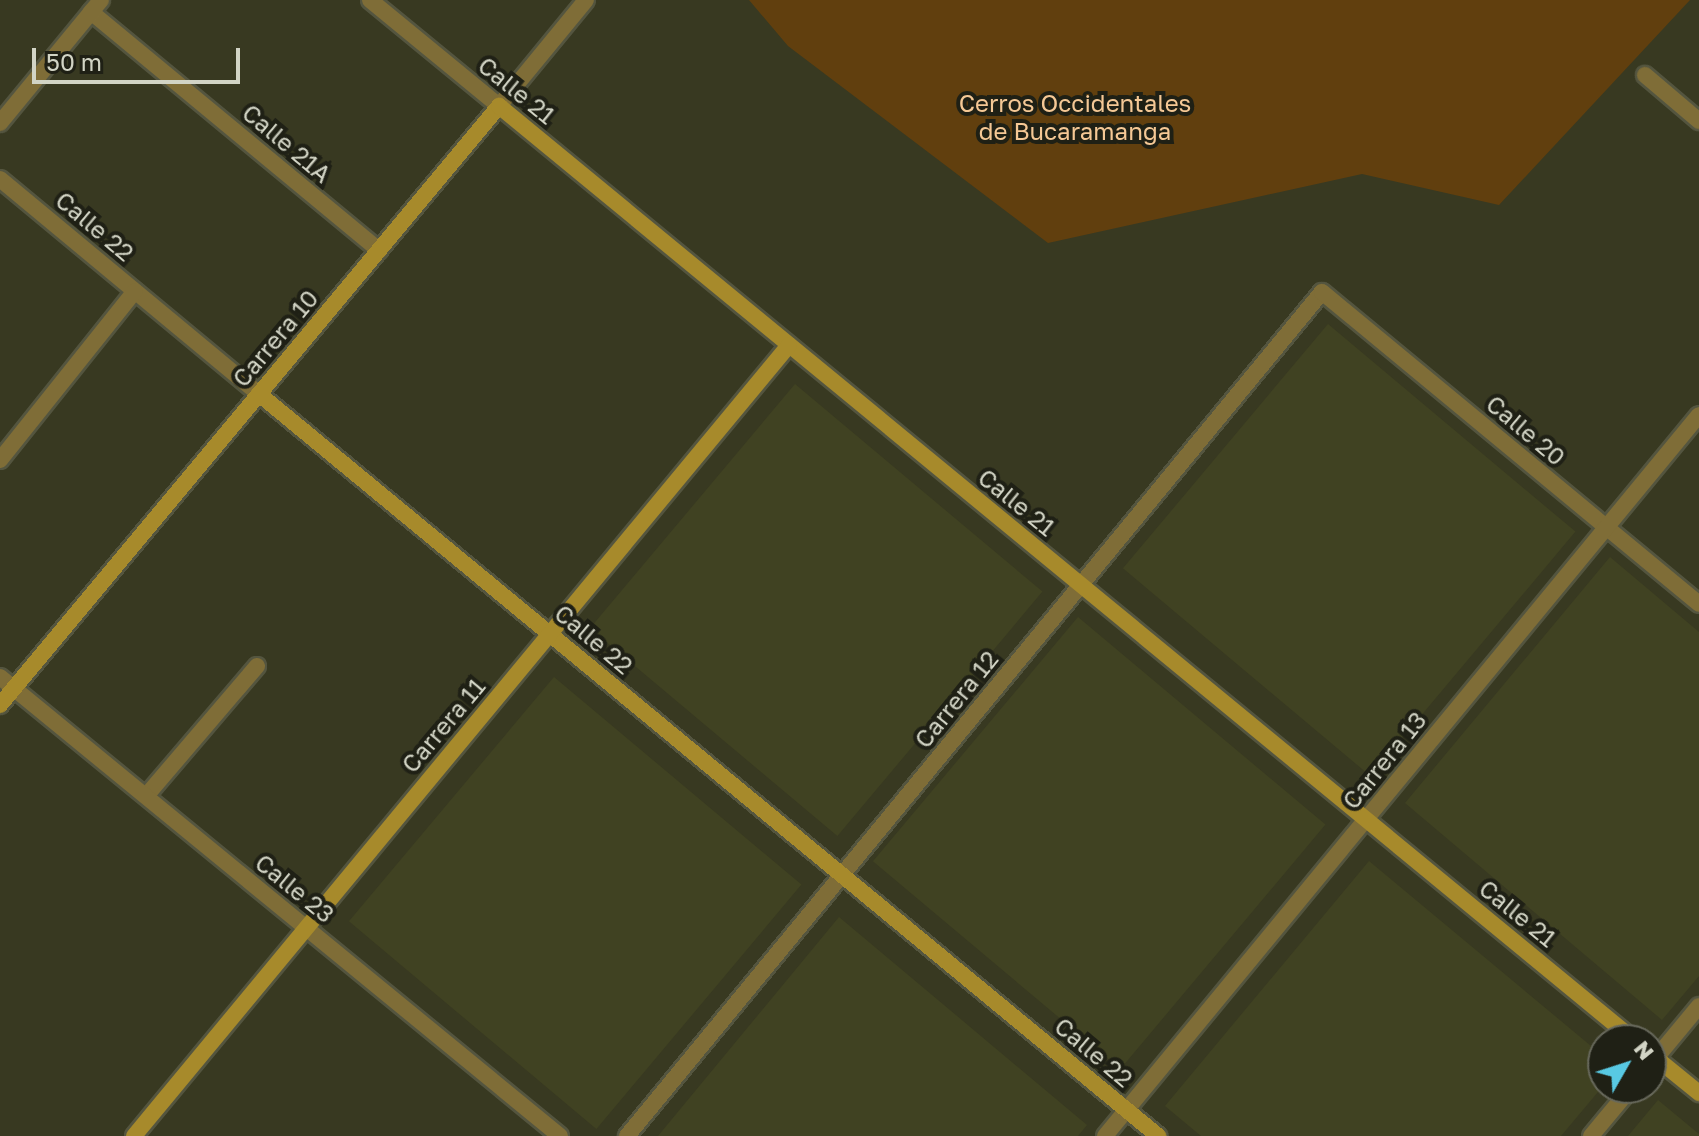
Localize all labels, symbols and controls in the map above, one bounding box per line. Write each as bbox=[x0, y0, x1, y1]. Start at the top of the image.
scale bar bbox=[36, 32, 244, 82]
text: 50 m bbox=[46, 47, 102, 76]
street label: Calle 21 bbox=[473, 50, 561, 130]
park label: Cerros Occidentales de Bucaramanga bbox=[959, 89, 1191, 145]
street label: Calle 21A bbox=[237, 98, 337, 188]
street label: Calle 22 bbox=[50, 185, 140, 267]
street label: Carrera 10 bbox=[226, 284, 324, 392]
street label: Calle 20 bbox=[1481, 389, 1571, 471]
street label: Calle 21 bbox=[973, 462, 1061, 542]
street label: Calle 22 bbox=[549, 598, 639, 680]
street label: Carrera 12 bbox=[908, 645, 1004, 753]
street label: Carrera 11 bbox=[395, 672, 491, 778]
street label: Carrera 13 bbox=[1336, 706, 1432, 814]
street label: Calle 23 bbox=[250, 848, 340, 928]
street label: Calle 21 bbox=[1474, 873, 1562, 953]
street label: Calle 22 bbox=[1049, 1011, 1139, 1093]
north arrow bbox=[1587, 1024, 1667, 1104]
text: N bbox=[1629, 1035, 1660, 1065]

